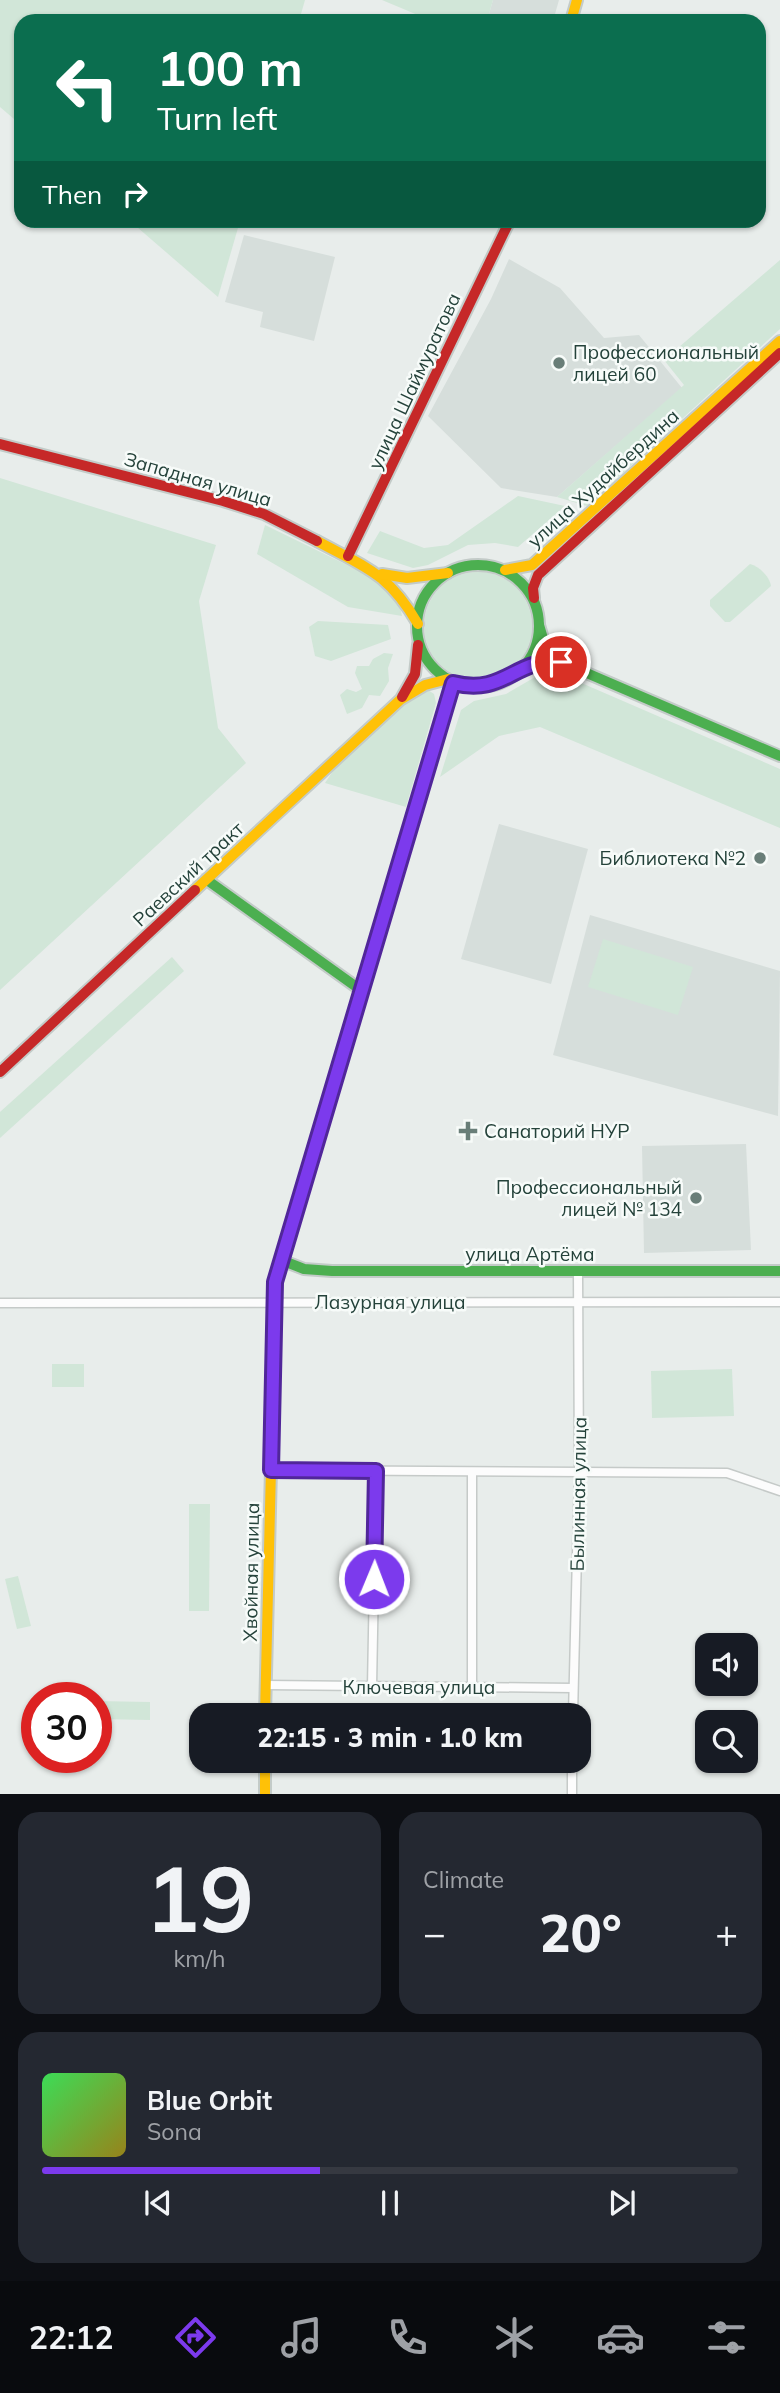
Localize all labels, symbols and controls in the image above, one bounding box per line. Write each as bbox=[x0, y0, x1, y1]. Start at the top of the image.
text: 100 m bbox=[157, 37, 303, 98]
icon: left bbox=[42, 42, 133, 133]
text: Turn left bbox=[157, 98, 277, 138]
icon: right bbox=[116, 175, 154, 213]
text: Then bbox=[42, 178, 102, 211]
street label: улица Шаймуратова bbox=[363, 289, 465, 473]
place label: Профессиональный лицей 60 bbox=[573, 340, 759, 386]
marker: Профессиональный лицей 60 bbox=[551, 355, 567, 371]
street label: улица Худайбердина bbox=[522, 404, 684, 552]
street label: Западная улица bbox=[122, 446, 274, 512]
pin bbox=[531, 632, 591, 692]
icon: arrive bbox=[542, 643, 580, 681]
street label: Раевский тракт bbox=[128, 816, 249, 932]
place label: Библиотека №2 bbox=[600, 846, 746, 870]
marker: Библиотека №2 bbox=[752, 850, 768, 866]
place label: Санаторий НУР bbox=[484, 1119, 630, 1143]
marker: Санаторий НУР bbox=[458, 1121, 478, 1141]
place label: Профессиональный лицей № 134 bbox=[496, 1175, 682, 1221]
marker: Профессиональный лицей № 134 bbox=[688, 1190, 704, 1206]
street label: улица Артёма bbox=[465, 1242, 595, 1266]
street label: Лазурная улица bbox=[314, 1290, 466, 1314]
street label: Былинная улица bbox=[565, 1417, 591, 1571]
street label: Хвойная улица bbox=[238, 1502, 264, 1642]
position arrow bbox=[337, 1542, 411, 1616]
map controls bbox=[695, 1633, 758, 1773]
button: sound bbox=[695, 1633, 758, 1696]
street label: Ключевая улица bbox=[343, 1675, 495, 1699]
speed limit sign: 30 bbox=[21, 1682, 112, 1773]
button: search bbox=[695, 1710, 758, 1773]
text: 22:15 · 3 min · 1.0 km bbox=[257, 1721, 523, 1754]
text: 19 bbox=[145, 1841, 254, 1955]
text: Climate bbox=[423, 1865, 504, 1894]
text: 20° bbox=[539, 1900, 622, 1965]
text: − bbox=[423, 1909, 446, 1957]
text: + bbox=[715, 1909, 738, 1957]
text: km/h bbox=[173, 1944, 226, 1973]
text: Blue Orbit bbox=[147, 2084, 272, 2117]
text: Sona bbox=[147, 2117, 202, 2146]
icon: previous bbox=[139, 2184, 177, 2222]
icon: pause bbox=[371, 2184, 409, 2222]
icon: next bbox=[603, 2184, 641, 2222]
icon: directions bbox=[171, 2313, 220, 2362]
icon: music bbox=[277, 2313, 326, 2362]
icon: phone bbox=[383, 2313, 432, 2362]
icon: climate bbox=[490, 2313, 539, 2362]
icon: car bbox=[596, 2313, 645, 2362]
icon: filters bbox=[702, 2313, 751, 2362]
text: 22:12 bbox=[29, 2317, 113, 2357]

